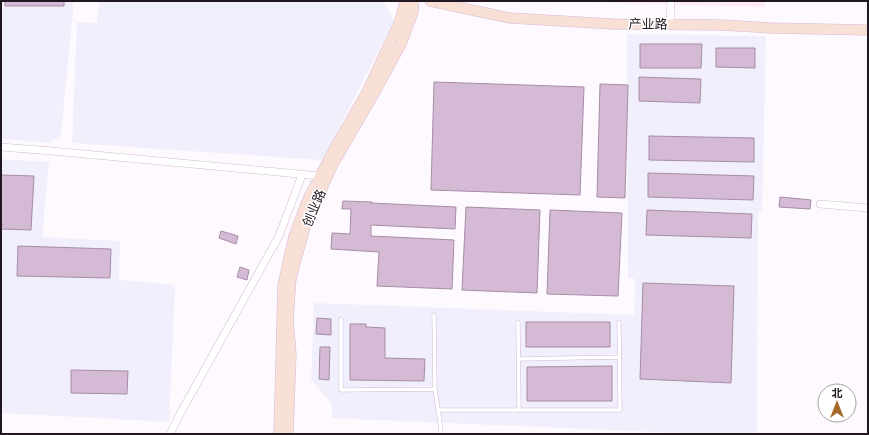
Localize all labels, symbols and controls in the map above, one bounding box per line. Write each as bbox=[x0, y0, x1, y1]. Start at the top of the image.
street label: 产业路 bbox=[628, 16, 668, 32]
street label: 创业路 bbox=[299, 187, 329, 229]
north arrow bbox=[817, 383, 857, 423]
text: 北 bbox=[832, 387, 843, 399]

